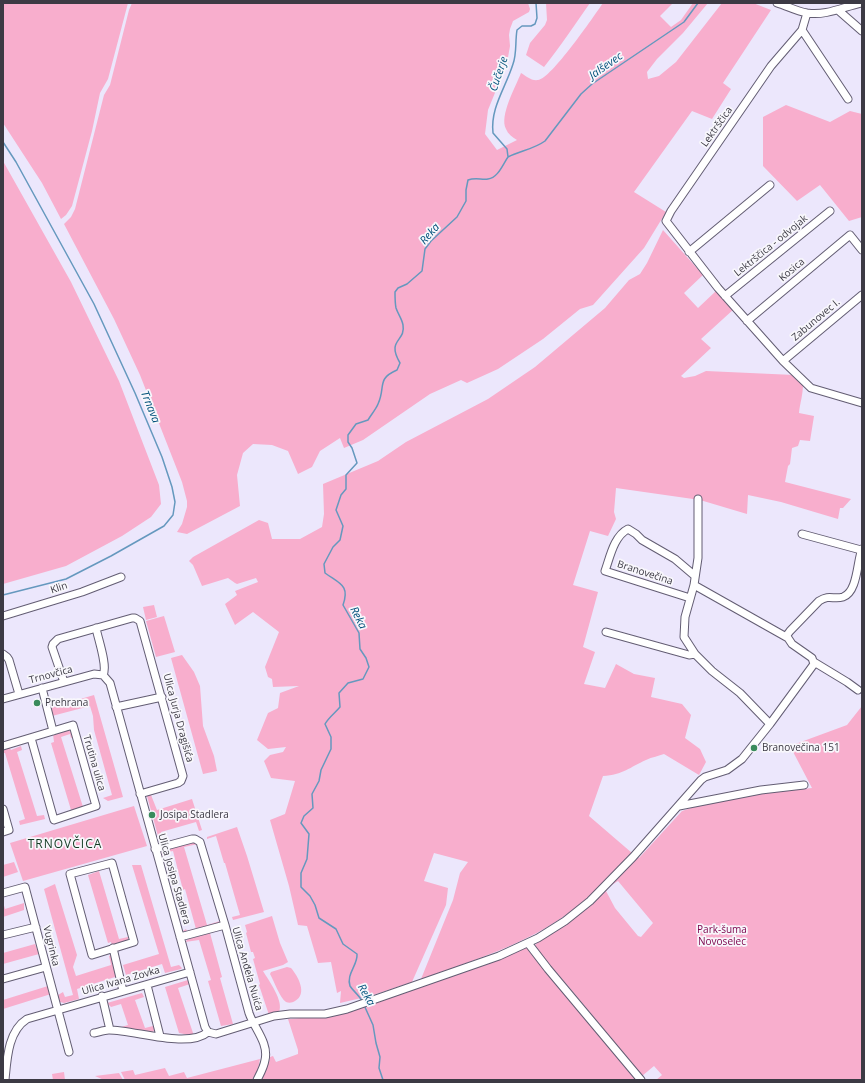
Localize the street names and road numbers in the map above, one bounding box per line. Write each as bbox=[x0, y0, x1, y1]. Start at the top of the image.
street label: Lektrščica bbox=[699, 105, 735, 149]
street label: Lektrščica - odvojak bbox=[732, 213, 810, 279]
street label: Kosica bbox=[777, 256, 807, 284]
street label: Zabunovec I. bbox=[790, 296, 842, 344]
street label: Branovečina bbox=[616, 558, 674, 588]
street label: Klin bbox=[49, 580, 69, 596]
street label: Trnovčica bbox=[28, 663, 74, 687]
street label: Ulica Jurja Dragišića bbox=[160, 672, 196, 764]
street label: Trutina ulica bbox=[80, 734, 108, 792]
street label: Ulica Josipa Stadlera bbox=[155, 832, 193, 926]
street label: Vugrinka bbox=[40, 925, 62, 967]
street label: Ulica Anđela Nuića bbox=[229, 926, 265, 1012]
street label: Ulica Ivana Zovka bbox=[81, 964, 161, 998]

